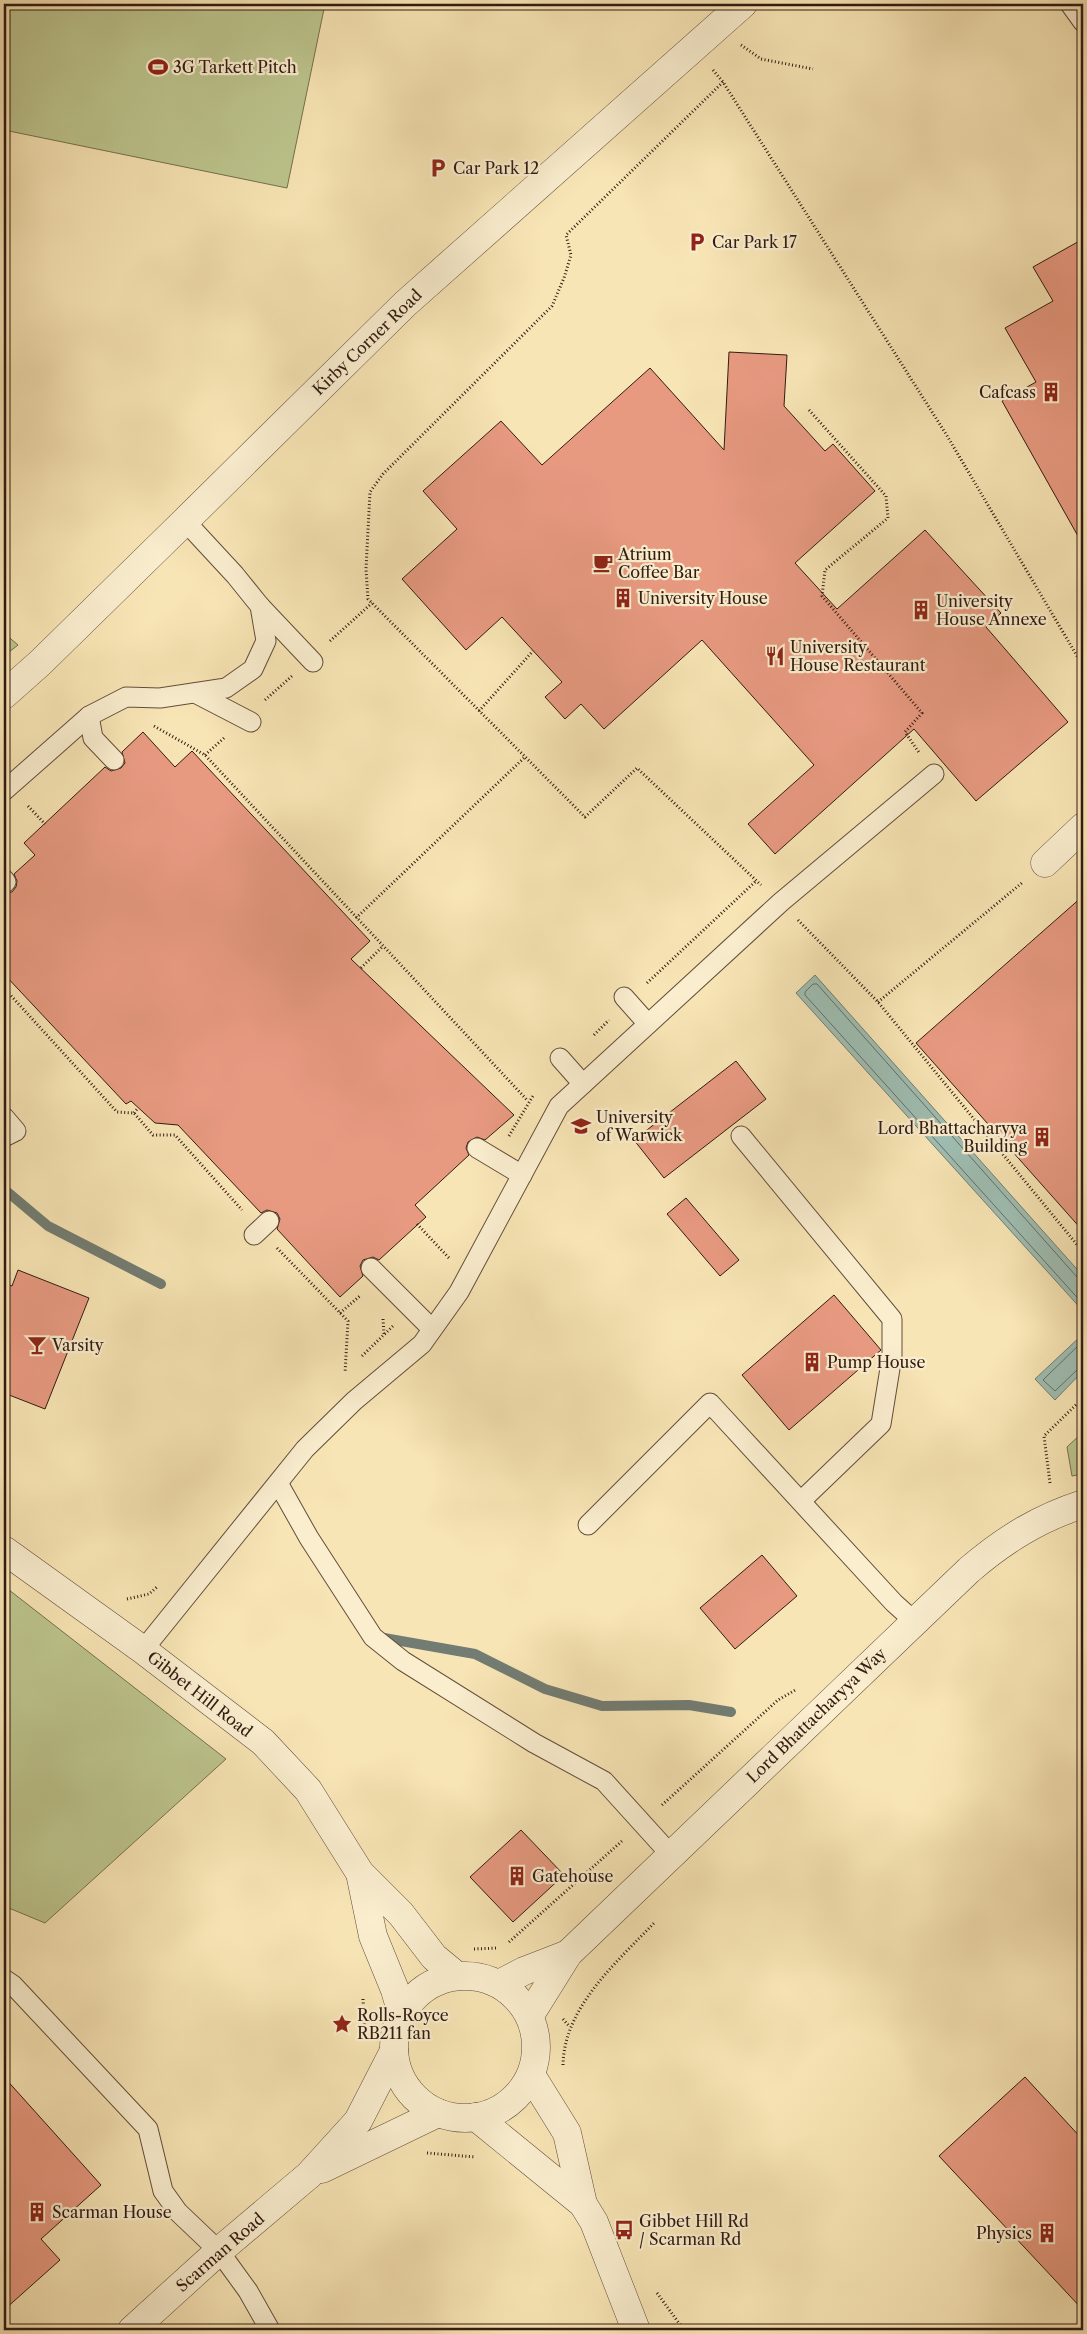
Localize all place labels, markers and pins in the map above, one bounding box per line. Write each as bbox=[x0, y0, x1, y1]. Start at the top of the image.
sports icon: 3G Tarkett Pitch bbox=[147, 56, 169, 78]
place label: 3G Tarkett Pitch bbox=[173, 57, 297, 77]
parking icon: Car Park 12 bbox=[427, 157, 449, 179]
place label: Car Park 12 bbox=[453, 158, 539, 178]
parking icon: Car Park 17 bbox=[686, 231, 708, 253]
place label: Car Park 17 bbox=[712, 232, 797, 252]
building icon: Cafcass bbox=[1040, 381, 1062, 403]
place label: Cafcass bbox=[979, 382, 1036, 402]
place label: Atrium Coffee Bar bbox=[617, 544, 700, 582]
cafe icon: Atrium Coffee Bar bbox=[592, 552, 614, 574]
building icon: University House bbox=[612, 587, 634, 609]
place label: University House bbox=[638, 588, 768, 608]
place label: University House Annexe bbox=[936, 591, 1047, 629]
building icon: University House Annexe bbox=[910, 599, 932, 621]
place label: University House Restaurant bbox=[790, 637, 926, 675]
restaurant icon: University House Restaurant bbox=[764, 645, 786, 667]
place label: University of Warwick bbox=[596, 1107, 683, 1145]
school or university icon: University of Warwick bbox=[570, 1115, 592, 1137]
place label: Lord Bhattacharyya Building bbox=[877, 1118, 1028, 1156]
building icon: Lord Bhattacharyya Building bbox=[1031, 1126, 1053, 1148]
bar icon: Varsity bbox=[26, 1334, 48, 1356]
place label: Varsity bbox=[51, 1335, 105, 1355]
building icon: Pump House bbox=[801, 1351, 823, 1373]
place label: Pump House bbox=[827, 1352, 925, 1372]
building icon: Gatehouse bbox=[506, 1865, 528, 1887]
place label: Gatehouse bbox=[532, 1866, 614, 1886]
place label: Rolls-Royce RB211 fan bbox=[357, 2005, 449, 2043]
place icon: Rolls-Royce RB211 fan bbox=[331, 2013, 353, 2035]
building icon: Scarman House bbox=[26, 2201, 48, 2223]
place label: Scarman House bbox=[52, 2202, 172, 2222]
place label: Gibbet Hill Rd / Scarman Rd bbox=[639, 2211, 749, 2249]
bus stop icon: Gibbet Hill Rd / Scarman Rd bbox=[613, 2219, 635, 2241]
building icon: Physics bbox=[1036, 2222, 1058, 2244]
place label: Physics bbox=[976, 2223, 1032, 2243]

